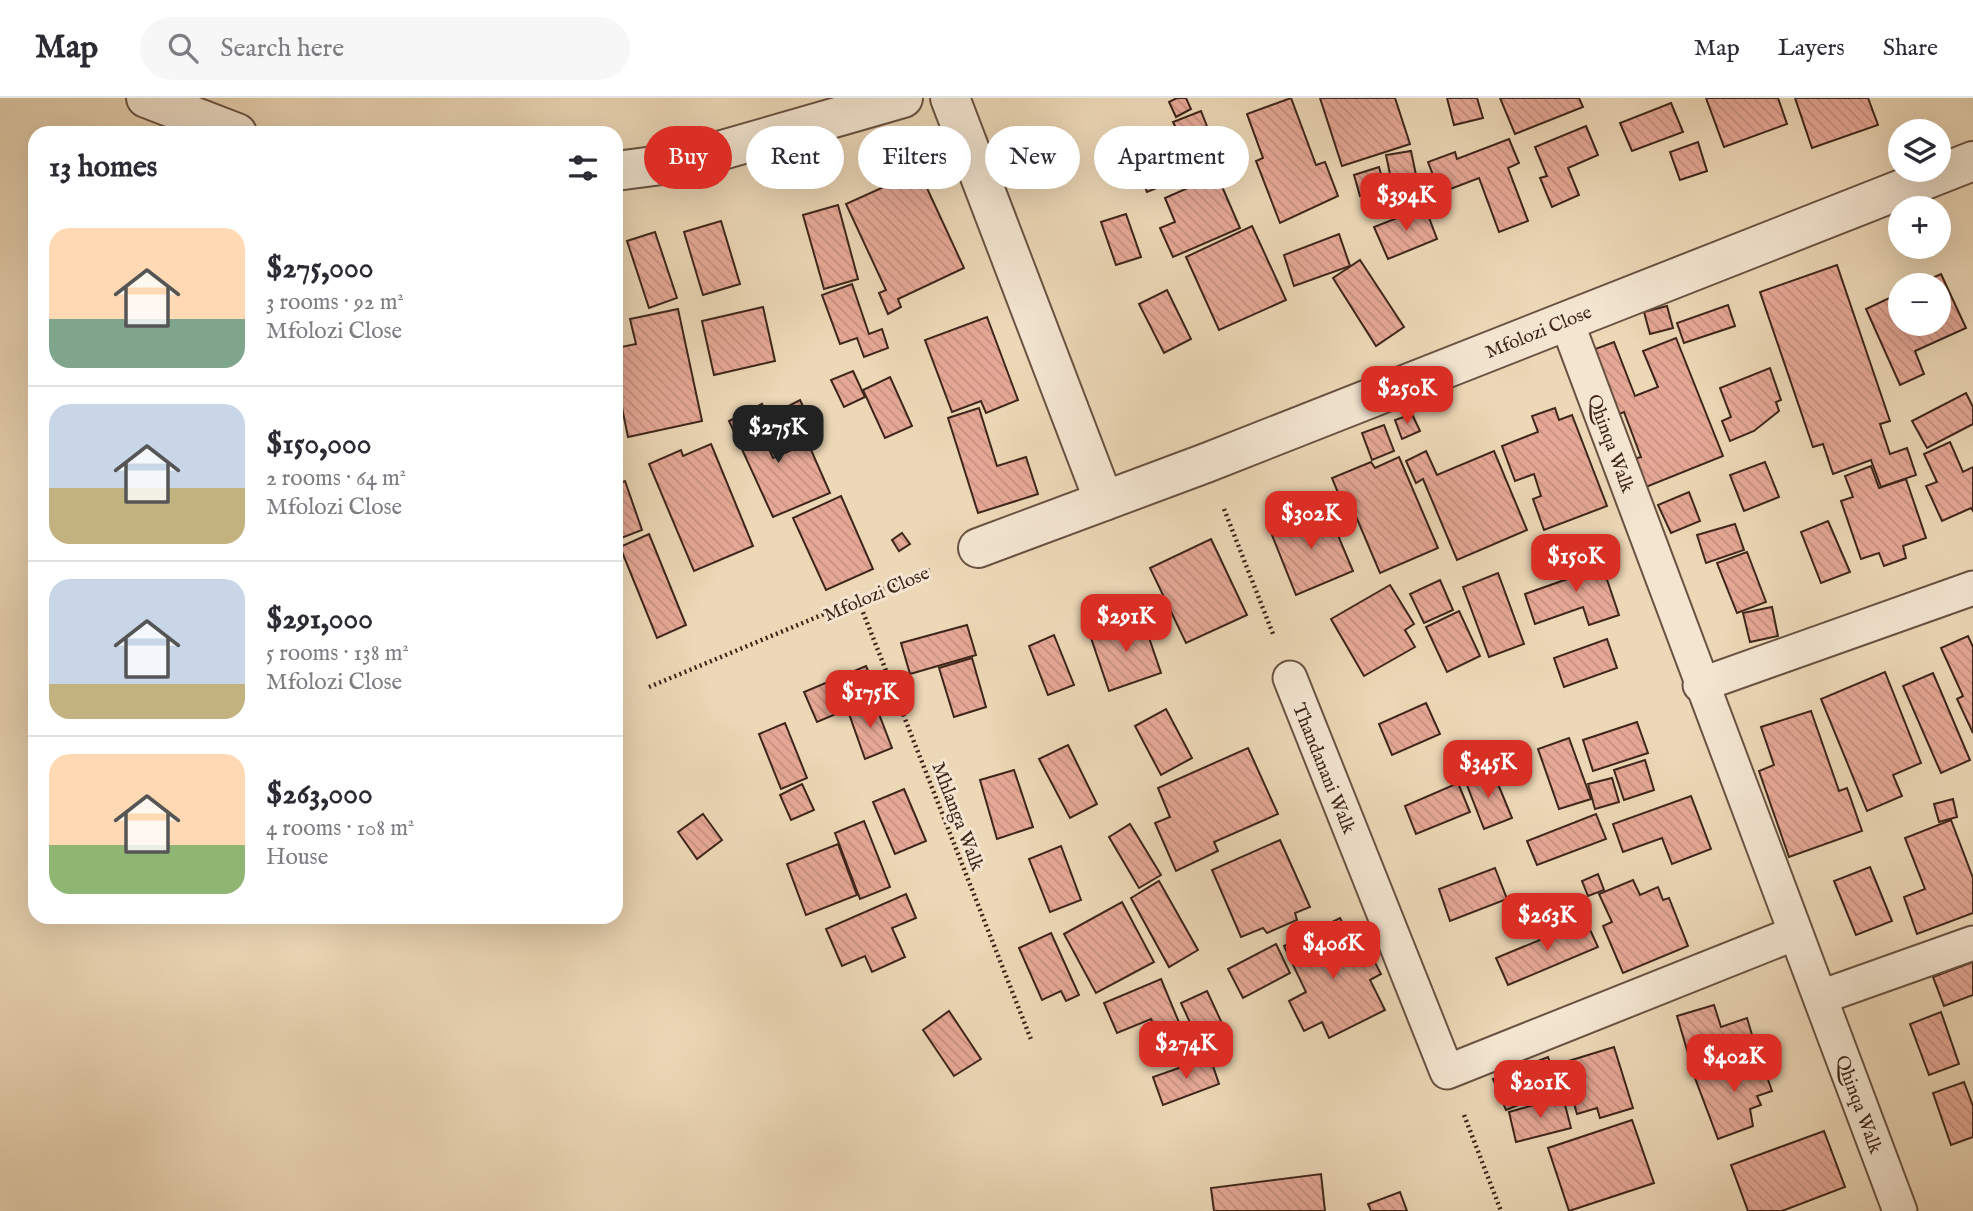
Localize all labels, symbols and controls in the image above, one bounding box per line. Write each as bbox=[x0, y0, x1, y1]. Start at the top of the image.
search box bbox=[140, 17, 630, 80]
text: Map bbox=[35, 27, 98, 69]
icon: search bbox=[164, 29, 202, 67]
text: Search here bbox=[220, 32, 344, 65]
text: Map bbox=[1694, 33, 1740, 64]
text: Layers bbox=[1778, 33, 1845, 64]
text: Share bbox=[1883, 33, 1938, 64]
map controls bbox=[1888, 119, 1951, 336]
button: layers bbox=[1888, 119, 1951, 182]
chip: Buy bbox=[644, 126, 732, 189]
chip: Rent bbox=[746, 126, 844, 189]
chip: Filters bbox=[858, 126, 971, 189]
chip: New bbox=[985, 126, 1080, 189]
chip: Apartment bbox=[1094, 126, 1249, 189]
text: 13 homes bbox=[49, 149, 157, 187]
icon: filters bbox=[564, 149, 602, 187]
pin: $394K bbox=[1357, 174, 1455, 233]
text: $394K bbox=[1376, 181, 1436, 210]
button: + bbox=[1888, 196, 1951, 259]
text: $275,000 bbox=[266, 250, 373, 288]
icon: home bbox=[105, 256, 189, 340]
button: − bbox=[1888, 273, 1951, 336]
text: 3 rooms · 92 m² bbox=[266, 288, 404, 317]
street label: Mfolozi Close bbox=[1482, 301, 1596, 365]
text: Mfolozi Close bbox=[266, 317, 402, 346]
pin: $250K bbox=[1358, 366, 1456, 426]
text: $250K bbox=[1377, 374, 1437, 403]
street label: Qhinqa Walk bbox=[1581, 391, 1639, 497]
pin: $275K bbox=[729, 406, 827, 465]
text: $275K bbox=[749, 413, 808, 442]
text: $150,000 bbox=[266, 426, 371, 464]
icon: home bbox=[105, 432, 189, 516]
text: 2 rooms · 64 m² bbox=[266, 464, 406, 493]
pin: $302K bbox=[1262, 491, 1360, 551]
text: Mfolozi Close bbox=[266, 493, 402, 522]
text: $302K bbox=[1281, 499, 1341, 528]
pin: $150K bbox=[1527, 534, 1625, 594]
text: $150K bbox=[1547, 542, 1605, 571]
street label: Mfolozi Close bbox=[820, 562, 934, 628]
pin: $291K bbox=[1077, 594, 1175, 654]
text: $291,000 bbox=[266, 601, 373, 639]
text: $291K bbox=[1097, 602, 1155, 631]
icon: home bbox=[105, 607, 189, 691]
text: 5 rooms · 138 m² bbox=[266, 639, 409, 668]
text: Mfolozi Close bbox=[266, 668, 402, 697]
pin: $175K bbox=[821, 670, 919, 730]
text: $175K bbox=[841, 678, 899, 707]
street label: Thandanani Walk bbox=[1286, 700, 1361, 838]
pin: $345K bbox=[1439, 740, 1537, 800]
text: $345K bbox=[1459, 748, 1517, 777]
street label: Mhlanga Walk bbox=[925, 759, 989, 875]
text: $263,000 bbox=[266, 776, 373, 814]
icon: home bbox=[105, 782, 189, 866]
text: 4 rooms · 108 m² bbox=[266, 814, 414, 843]
text: House bbox=[266, 843, 328, 872]
pin: $263K bbox=[1498, 894, 1596, 953]
text: $263K bbox=[1518, 901, 1576, 930]
pin: $406K bbox=[1284, 922, 1382, 981]
text: $406K bbox=[1302, 929, 1364, 958]
pin: $274K bbox=[1137, 1021, 1235, 1081]
text: $274K bbox=[1155, 1029, 1217, 1058]
pin: $402K bbox=[1685, 1034, 1783, 1094]
text: $402K bbox=[1703, 1042, 1765, 1071]
street label: Qhinqa Walk bbox=[1829, 1052, 1887, 1158]
pin: $201K bbox=[1491, 1060, 1589, 1120]
text: $201K bbox=[1510, 1068, 1570, 1097]

